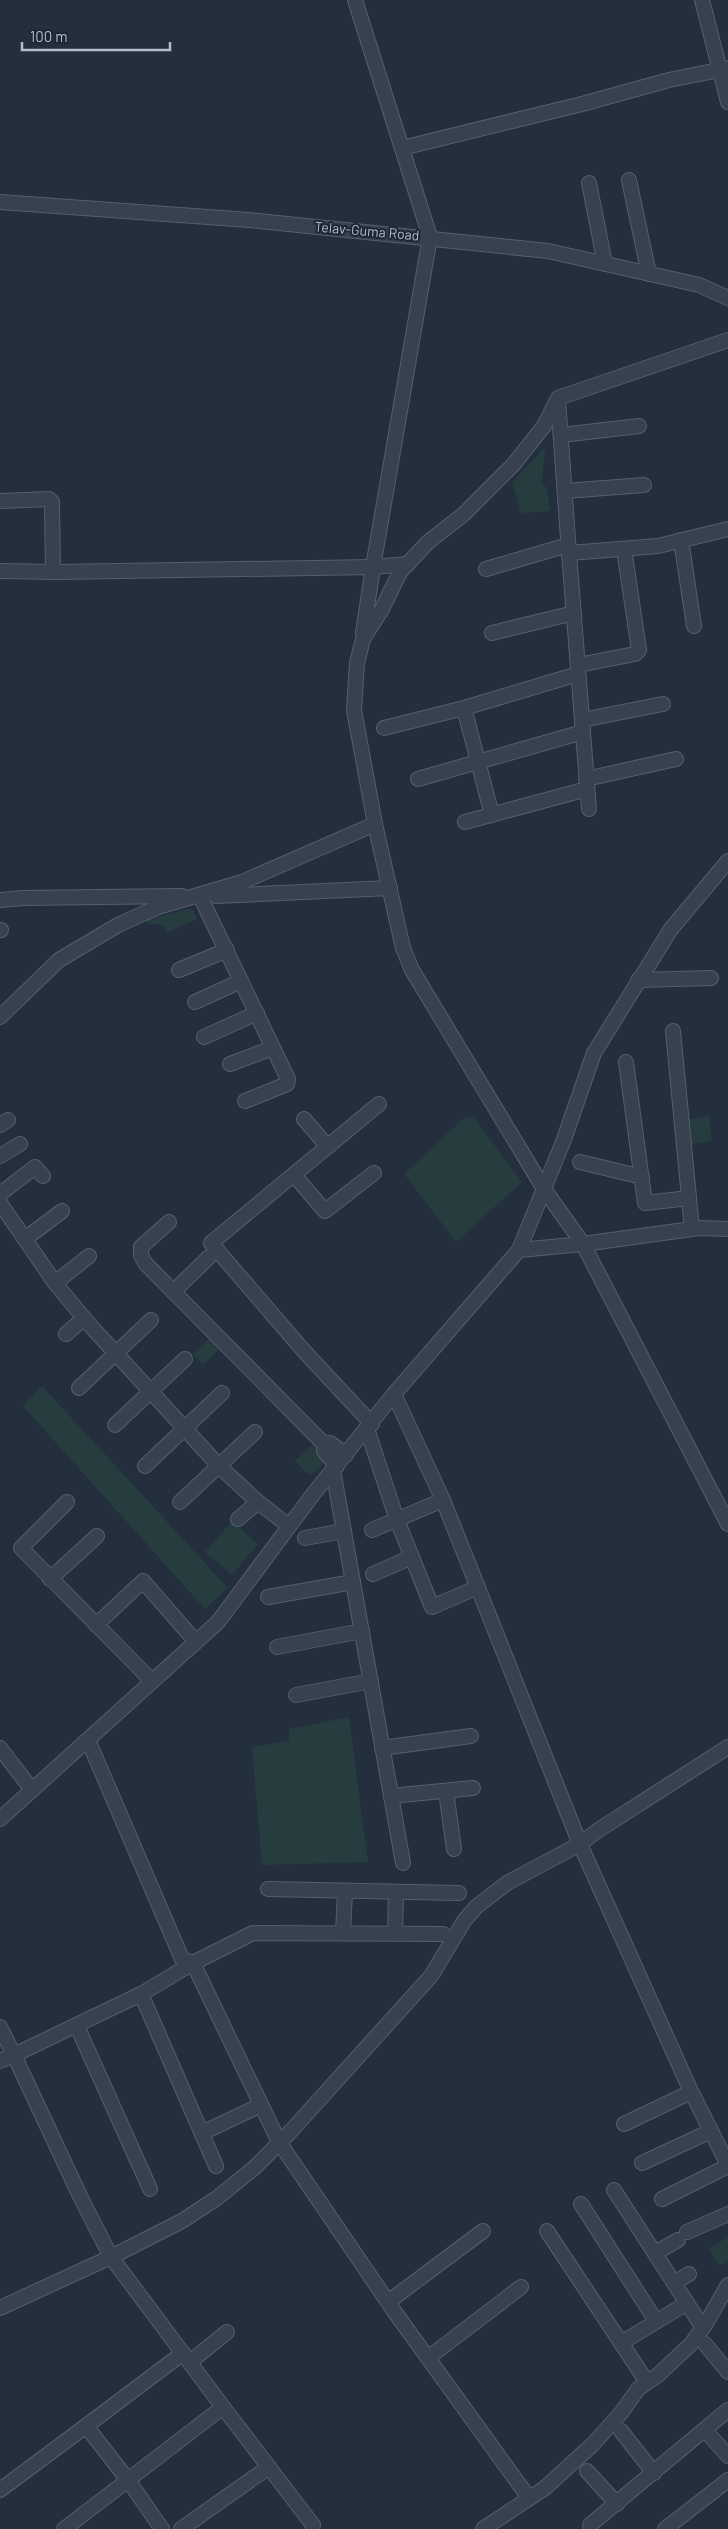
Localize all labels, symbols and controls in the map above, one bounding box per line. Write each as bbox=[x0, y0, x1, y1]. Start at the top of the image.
scale bar bbox=[22, 20, 170, 52]
text: 100 m bbox=[30, 27, 68, 45]
street label: Telav-Guma Road bbox=[314, 217, 420, 244]

